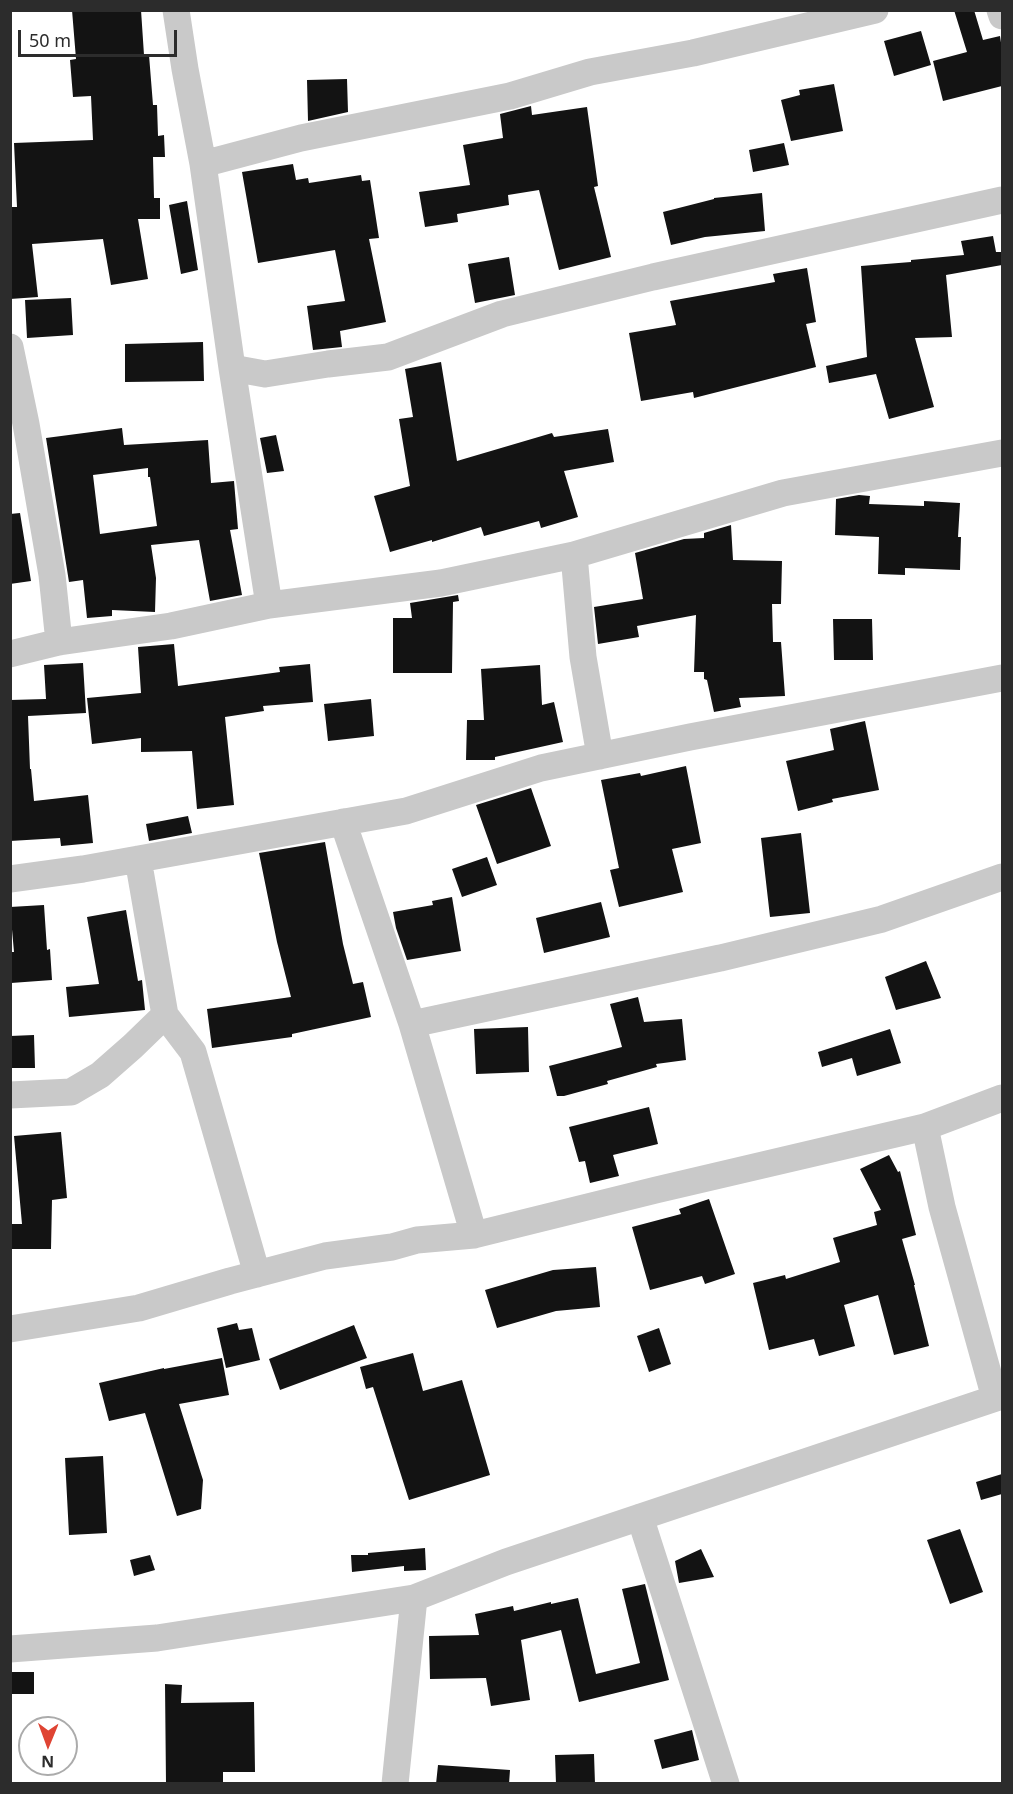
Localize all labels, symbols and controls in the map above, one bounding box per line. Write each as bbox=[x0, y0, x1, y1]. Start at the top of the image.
scale bar bbox=[21, 18, 180, 56]
text: 50 m bbox=[29, 28, 71, 52]
north arrow bbox=[18, 1716, 78, 1776]
text: N bbox=[41, 1751, 54, 1773]

